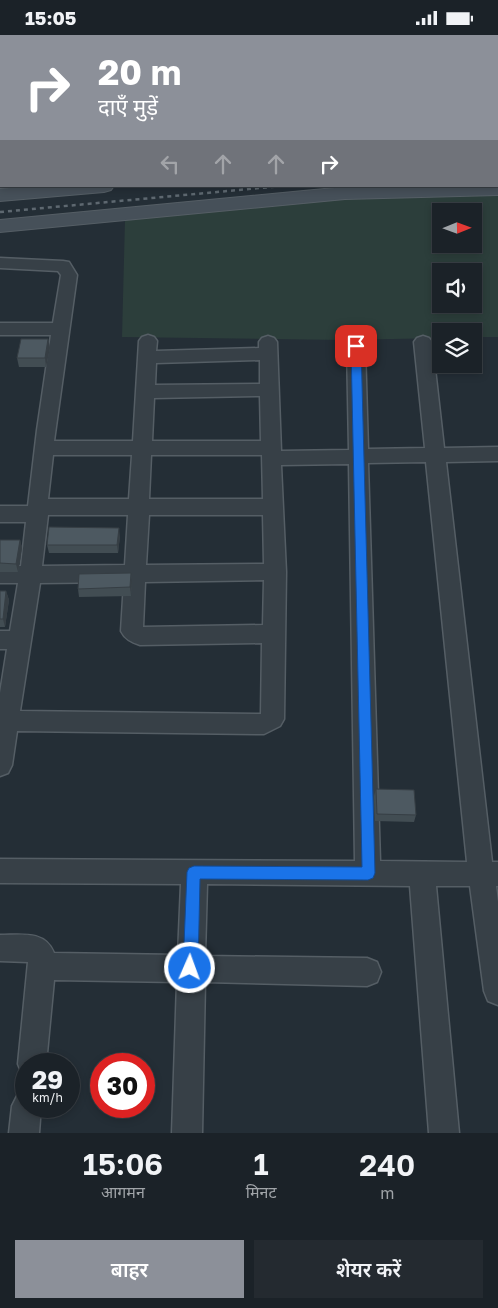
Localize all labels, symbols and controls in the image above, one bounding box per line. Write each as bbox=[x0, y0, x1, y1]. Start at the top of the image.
text: 15:05 bbox=[25, 6, 76, 29]
text: 20 m bbox=[98, 51, 181, 93]
icon: right bbox=[15, 55, 80, 120]
text: दाएँ मुड़ें bbox=[98, 93, 158, 120]
icon: left bbox=[156, 150, 184, 178]
icon: ahead bbox=[209, 150, 237, 178]
icon: ahead bbox=[262, 150, 290, 178]
icon: right bbox=[315, 150, 343, 178]
north arrow bbox=[432, 203, 482, 253]
map controls bbox=[432, 203, 482, 373]
button: sound bbox=[432, 263, 482, 313]
button: layers bbox=[432, 323, 482, 373]
pin bbox=[335, 325, 377, 367]
icon: arrive bbox=[342, 332, 370, 360]
position arrow bbox=[163, 941, 215, 993]
speed limit sign: 30 bbox=[90, 1053, 155, 1118]
text: 29 bbox=[32, 1064, 63, 1095]
text: km/h bbox=[32, 1090, 63, 1105]
text: 15:06 bbox=[83, 1146, 163, 1182]
text: 1 bbox=[254, 1146, 269, 1182]
text: 240 bbox=[359, 1147, 415, 1183]
text: आगमन bbox=[101, 1182, 145, 1202]
text: मिनट bbox=[246, 1182, 276, 1202]
text: m bbox=[380, 1183, 394, 1203]
button: बाहर bbox=[15, 1240, 244, 1298]
button: शेयर करें bbox=[254, 1240, 483, 1298]

